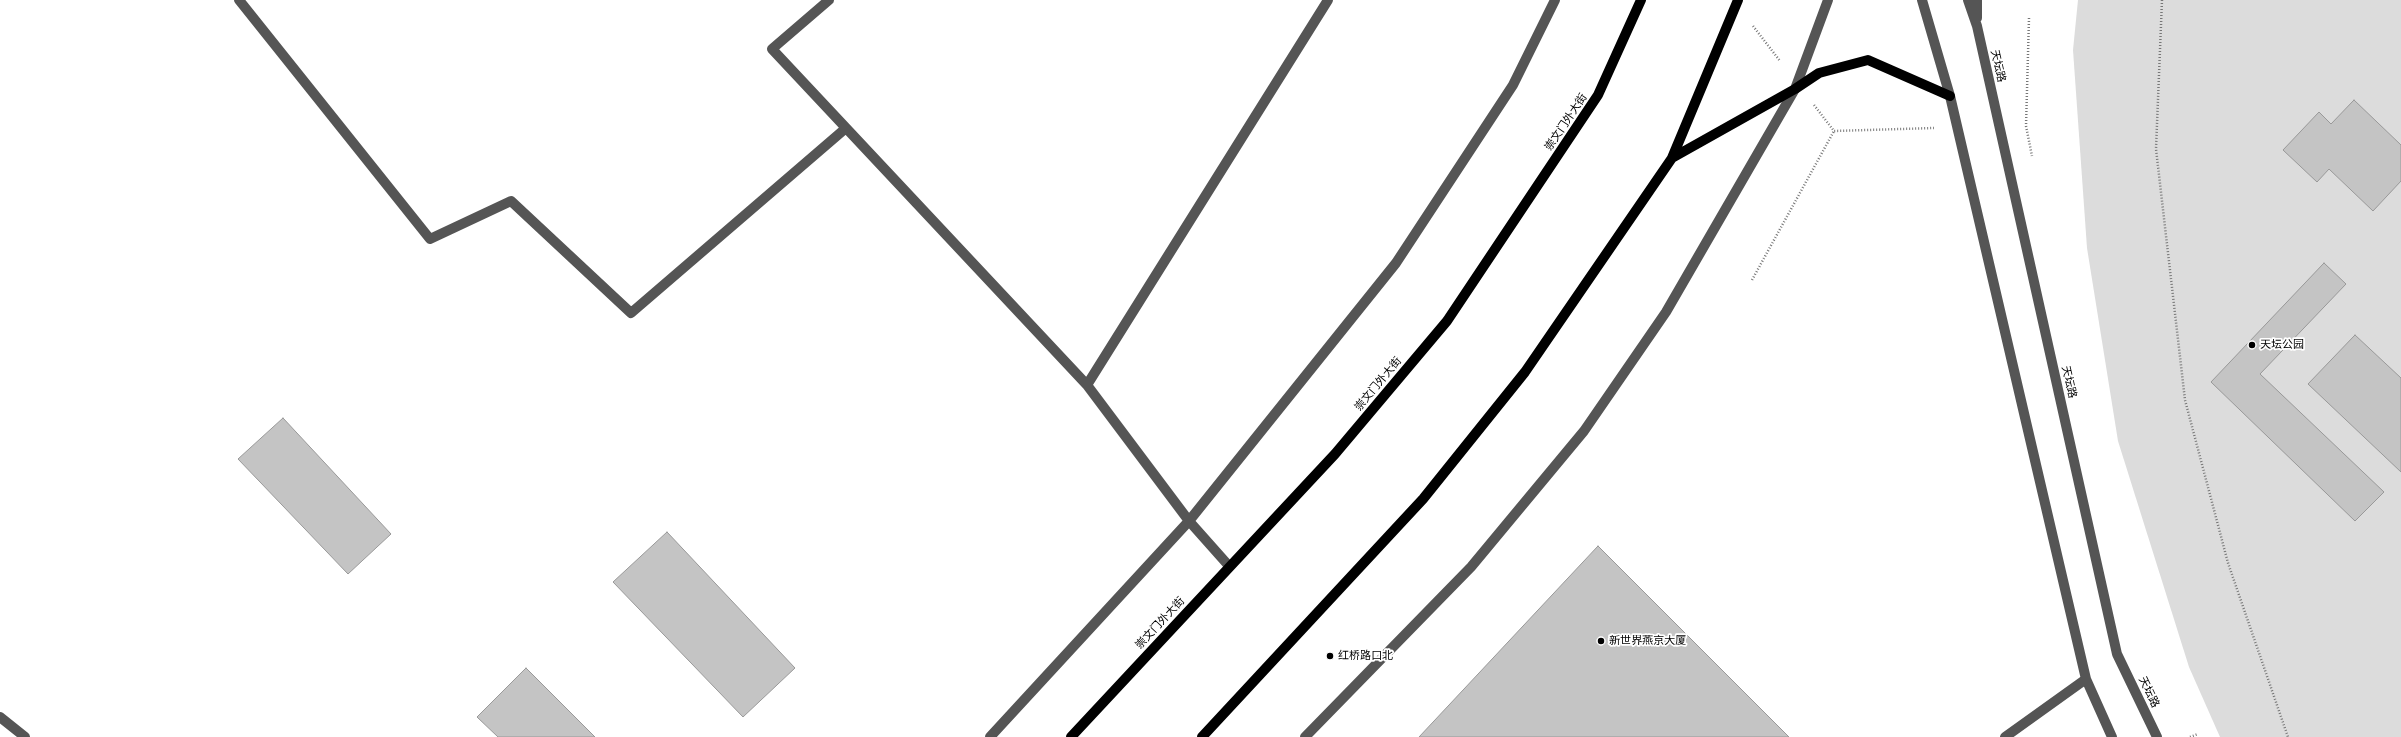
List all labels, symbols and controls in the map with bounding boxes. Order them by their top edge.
street label: 天坛路 [1988,48,2008,84]
street label: 崇文门外大街 [1542,91,1590,153]
place label: 天坛公园 [2260,338,2304,352]
marker: 天坛公园 [2247,340,2257,350]
street label: 崇文门外大街 [1352,354,1404,414]
street label: 天坛路 [2059,364,2079,400]
street label: 崇文门外大街 [1133,594,1187,652]
place label: 新世界燕京大厦 [1609,634,1686,648]
marker: 新世界燕京大厦 [1596,636,1606,646]
place label: 红桥路口北 [1338,649,1393,663]
marker: 红桥路口北 [1325,651,1335,661]
street label: 天坛路 [2136,674,2162,710]

